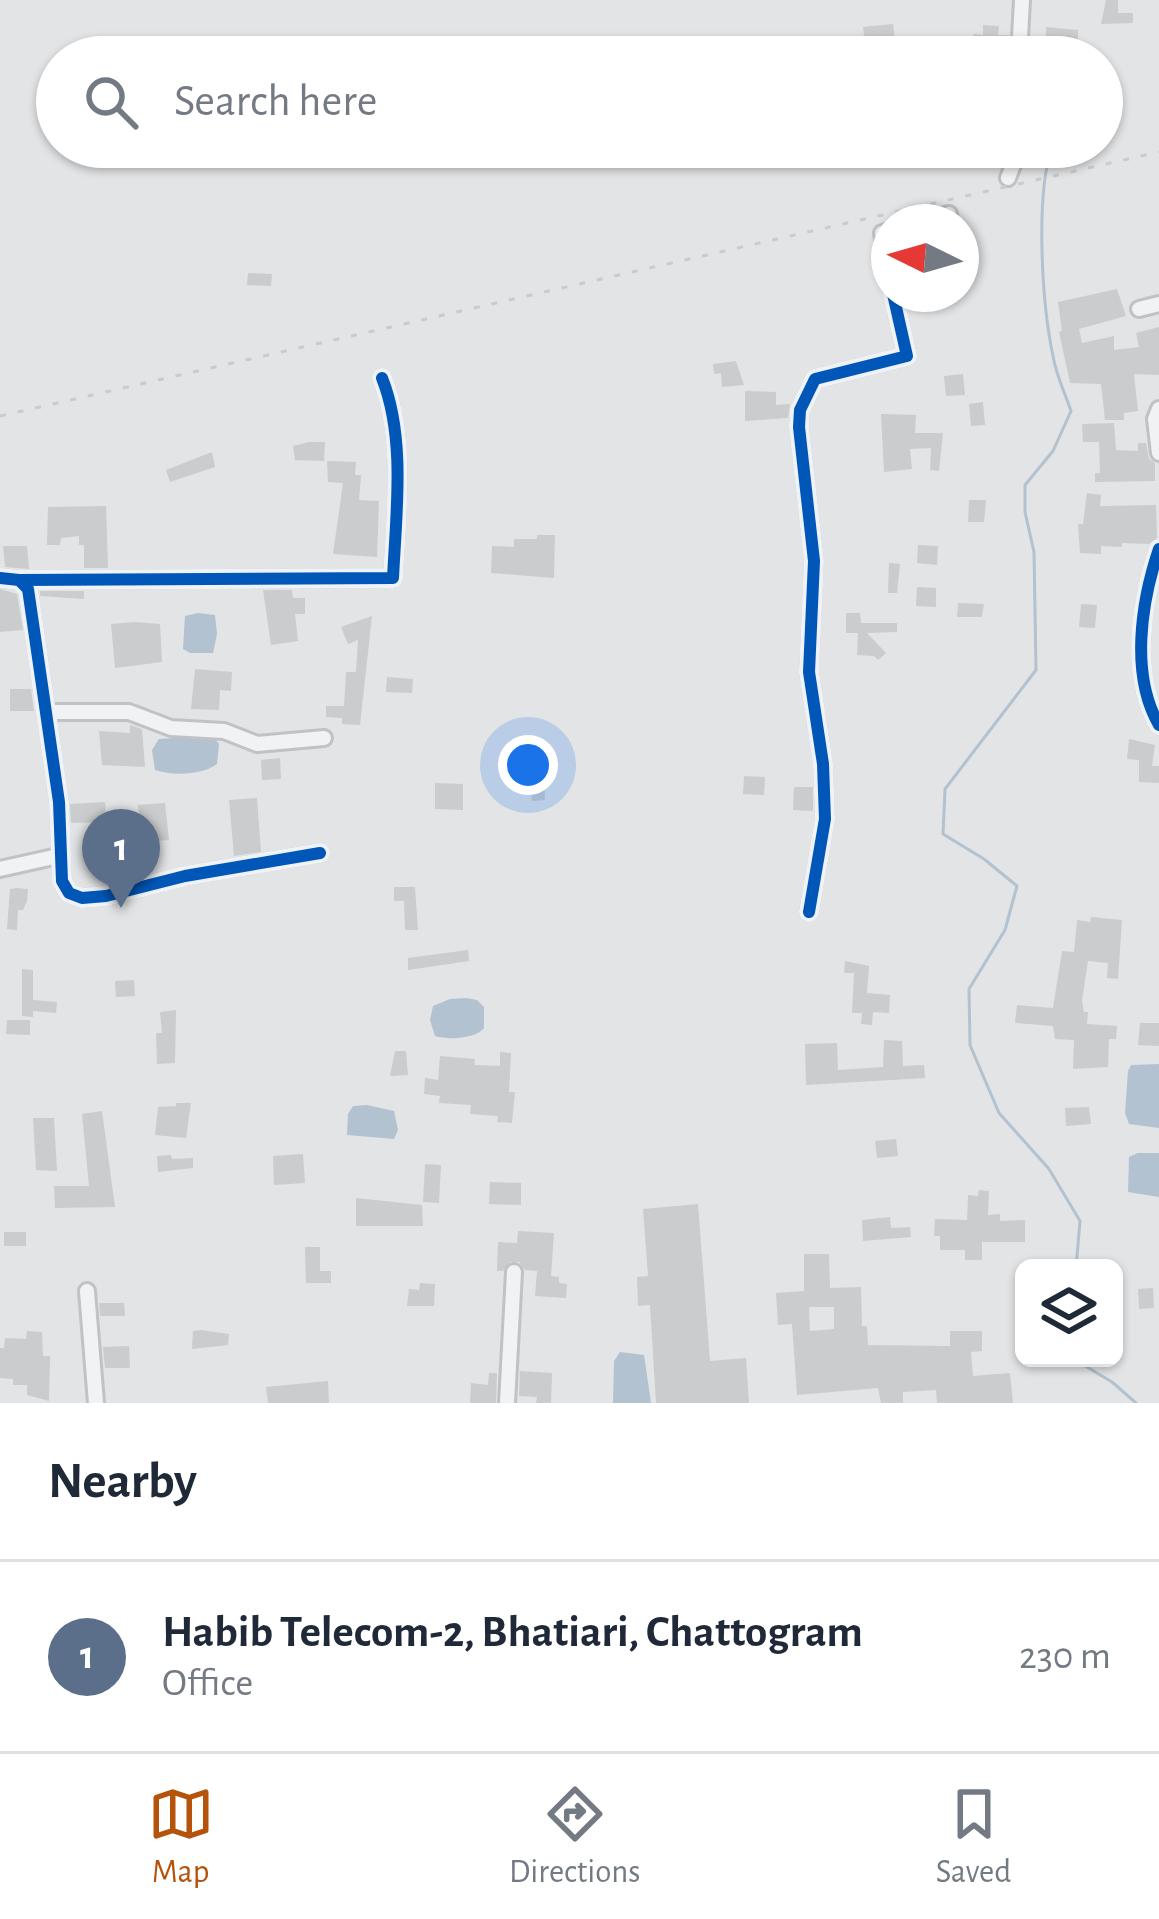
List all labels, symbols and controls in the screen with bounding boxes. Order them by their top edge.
search box [36,36,1123,168]
icon: search [78,69,144,135]
text: Search here [174,79,377,124]
north arrow [871,204,979,312]
your location [498,735,558,795]
pin: 1 [82,809,160,908]
map controls [1015,1259,1123,1367]
button: layers [1015,1259,1123,1367]
text: Nearby [48,1456,197,1507]
text: Habib Telecom-2, Bhatiari, Chattogram [162,1610,863,1655]
text: 1 [80,1637,94,1676]
text: 230 m [1019,1637,1111,1676]
text: Office [162,1664,253,1703]
tab: Map [148,1781,214,1893]
tab: Directions [509,1781,640,1893]
tab: Saved [936,1781,1011,1893]

